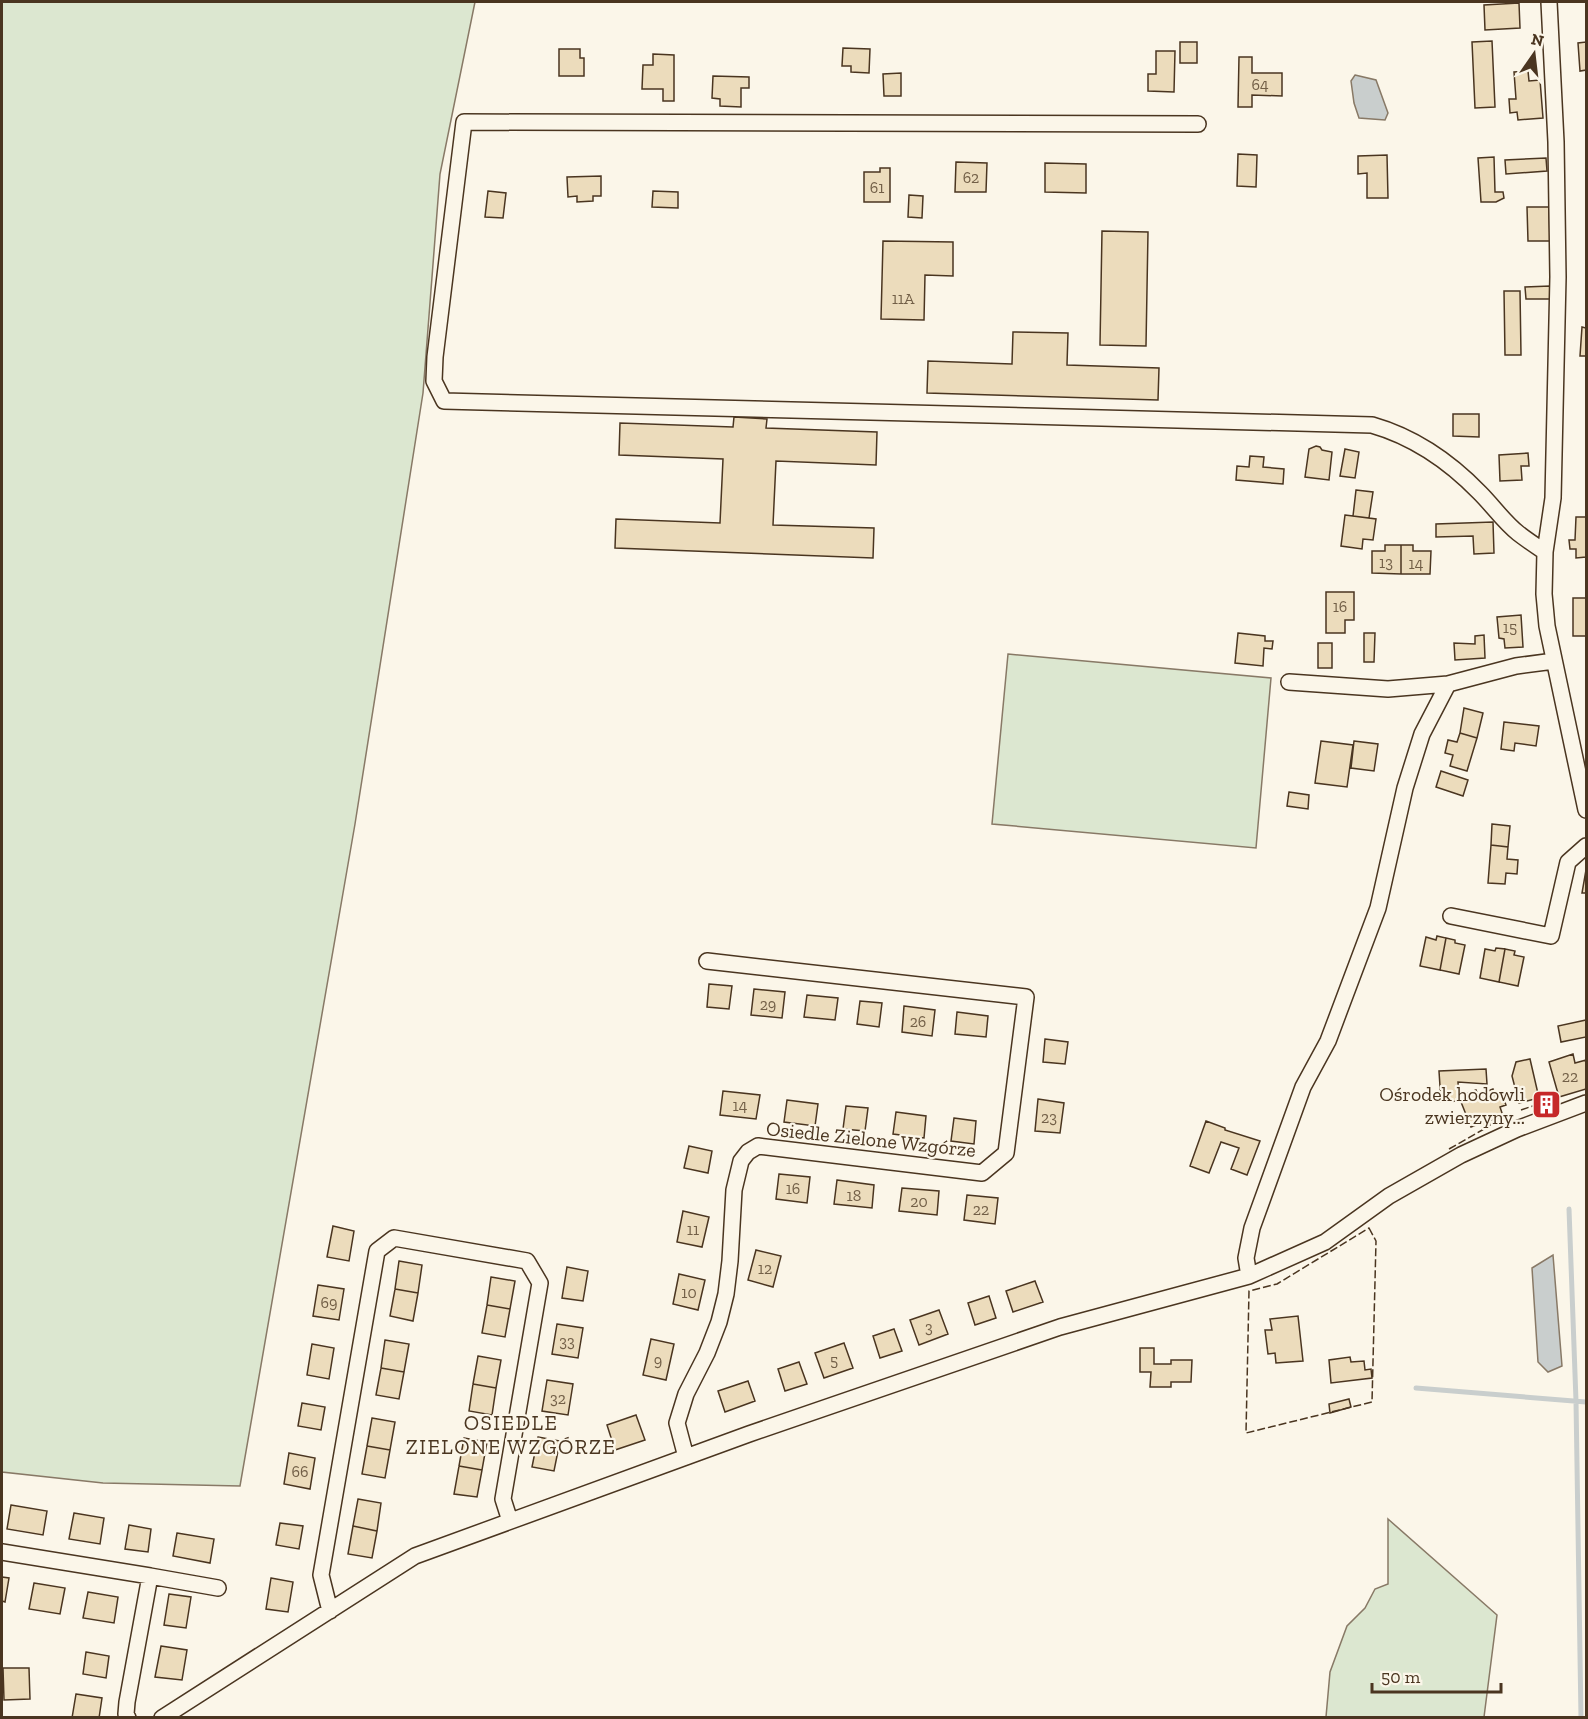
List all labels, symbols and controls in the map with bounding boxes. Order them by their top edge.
north arrow [1504,24,1564,84]
text: N [1529,29,1546,51]
house number: 64 [1251,75,1269,94]
house number: 62 [963,168,979,187]
house number: 61 [870,178,884,197]
house number: 11A [892,289,915,308]
house number: 13 [1379,553,1393,572]
house number: 14 [1409,554,1424,573]
house number: 16 [1333,597,1347,616]
house number: 15 [1503,618,1517,637]
house number: 29 [760,995,776,1014]
house number: 26 [910,1012,926,1031]
house number: 22 [1562,1067,1578,1086]
place label: Ośrodek hodowli zwierzyny... [1379,1082,1525,1129]
building icon: Ośrodek hodowli zwierzyny... [1530,1089,1562,1121]
house number: 14 [733,1096,748,1115]
house number: 23 [1041,1108,1057,1127]
street label: Osiedle Zielone Wzgórze [765,1116,977,1162]
house number: 16 [786,1179,800,1198]
house number: 18 [847,1186,861,1205]
house number: 20 [910,1192,928,1211]
house number: 22 [973,1200,989,1219]
house number: 11 [687,1220,699,1239]
house number: 12 [758,1259,772,1278]
house number: 10 [681,1283,697,1302]
house number: 69 [321,1293,338,1312]
house number: 3 [925,1318,933,1337]
house number: 33 [559,1332,575,1351]
house number: 9 [654,1351,662,1370]
house number: 5 [830,1351,838,1370]
house number: 32 [550,1389,566,1408]
district label: OSIEDLE ZIELONE WZGÓRZE [406,1410,616,1459]
house number: 66 [292,1462,309,1481]
scale bar [1372,1656,1501,1694]
text: 50 m [1381,1666,1421,1688]

